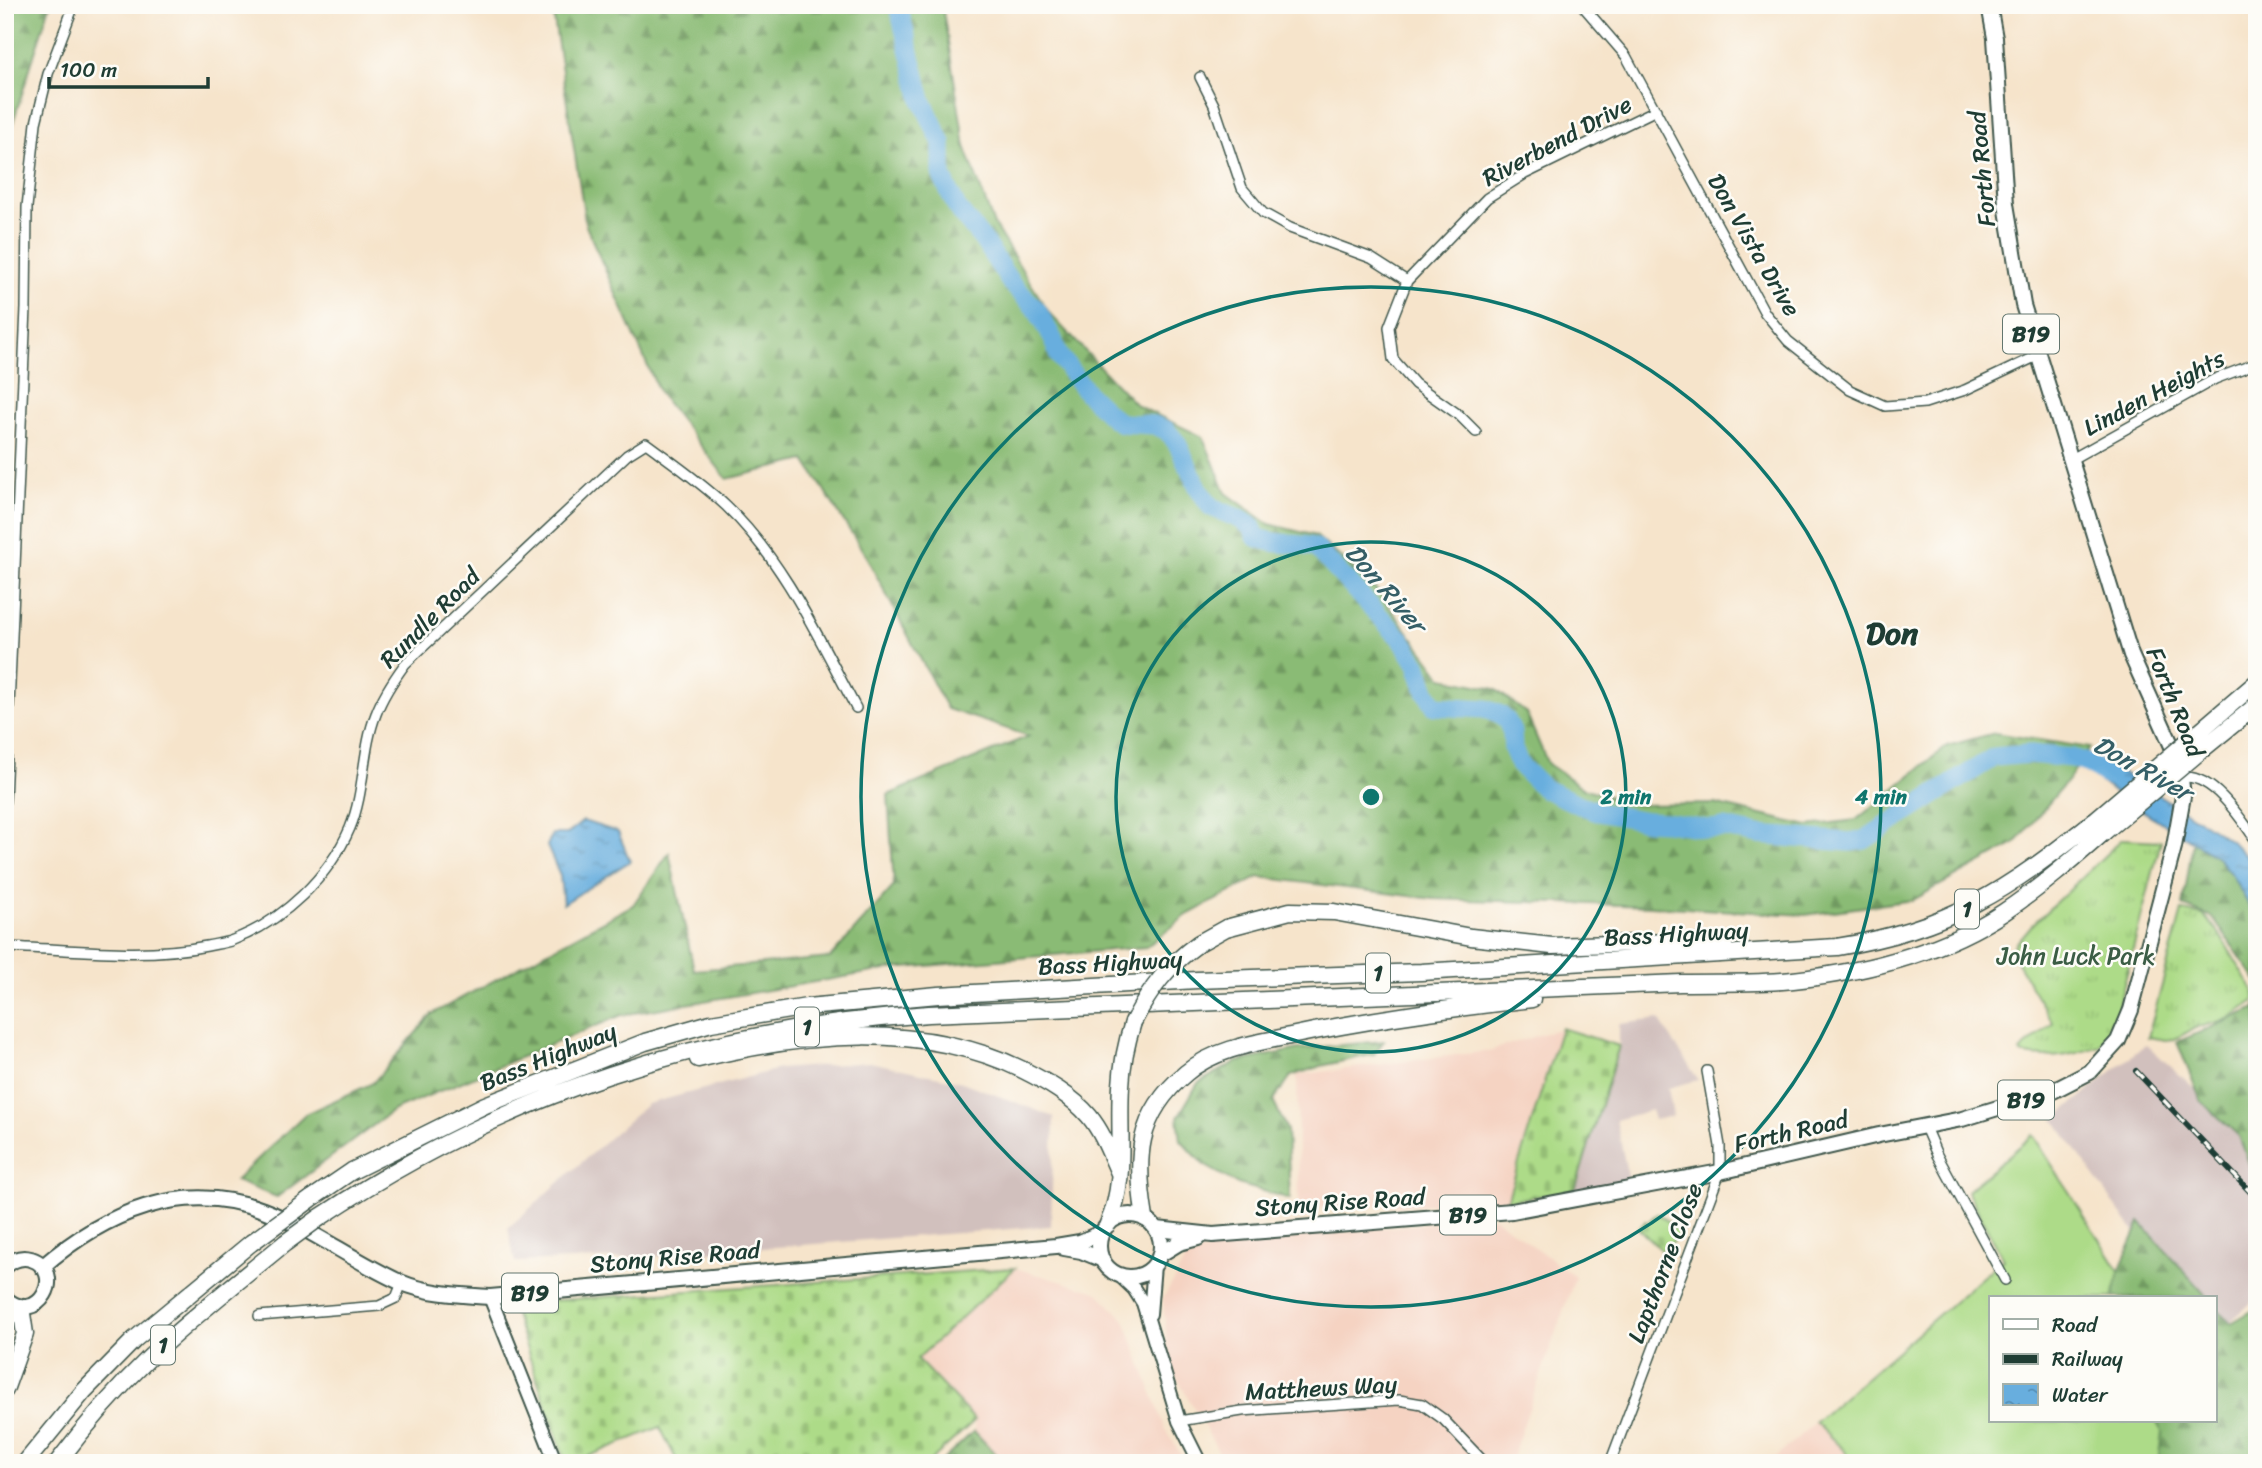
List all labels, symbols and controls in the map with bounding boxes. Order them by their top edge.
scale bar [49,46,208,90]
text: 100 m [60,51,117,89]
street label: Riverbend Drive [1474,84,1640,198]
street label: Forth Road [1956,107,2008,229]
street label: Don Vista Drive [1696,165,1812,325]
road number: B19 [2003,314,2059,354]
street label: Linden Heights [2075,338,2233,448]
water label: Don River [1333,532,1442,647]
street label: Rundle Road [369,556,492,679]
district label: Don [1866,605,1919,662]
street label: Forth Road [2134,640,2217,766]
water label: Don River [2085,722,2205,816]
text: 2 min [1600,778,1652,816]
text: 4 min [1854,778,1908,816]
centre of rings [1359,785,1383,809]
road number: 1 [1955,890,1979,928]
street label: Bass Highway [1603,909,1750,959]
park label: John Luck Park [1996,935,2155,977]
street label: Bass Highway [1037,938,1184,988]
road number: 1 [1366,954,1390,992]
road number: 1 [795,1008,819,1046]
street label: Bass Highway [473,1010,624,1104]
road number: B19 [1998,1080,2054,1120]
street label: Forth Road [1730,1098,1854,1165]
street label: Stony Rise Road [1254,1175,1428,1229]
street label: Lapthorne Close [1615,1177,1715,1349]
road number: B19 [1440,1196,1496,1234]
street label: Stony Rise Road [588,1229,763,1285]
road number: B19 [502,1274,558,1312]
legend [1989,1296,2216,1422]
text: Road [2052,1306,2099,1344]
road number: 1 [151,1326,175,1364]
text: Railway [2052,1340,2123,1378]
street label: Matthews Way [1244,1363,1399,1413]
text: Water [2052,1376,2109,1414]

